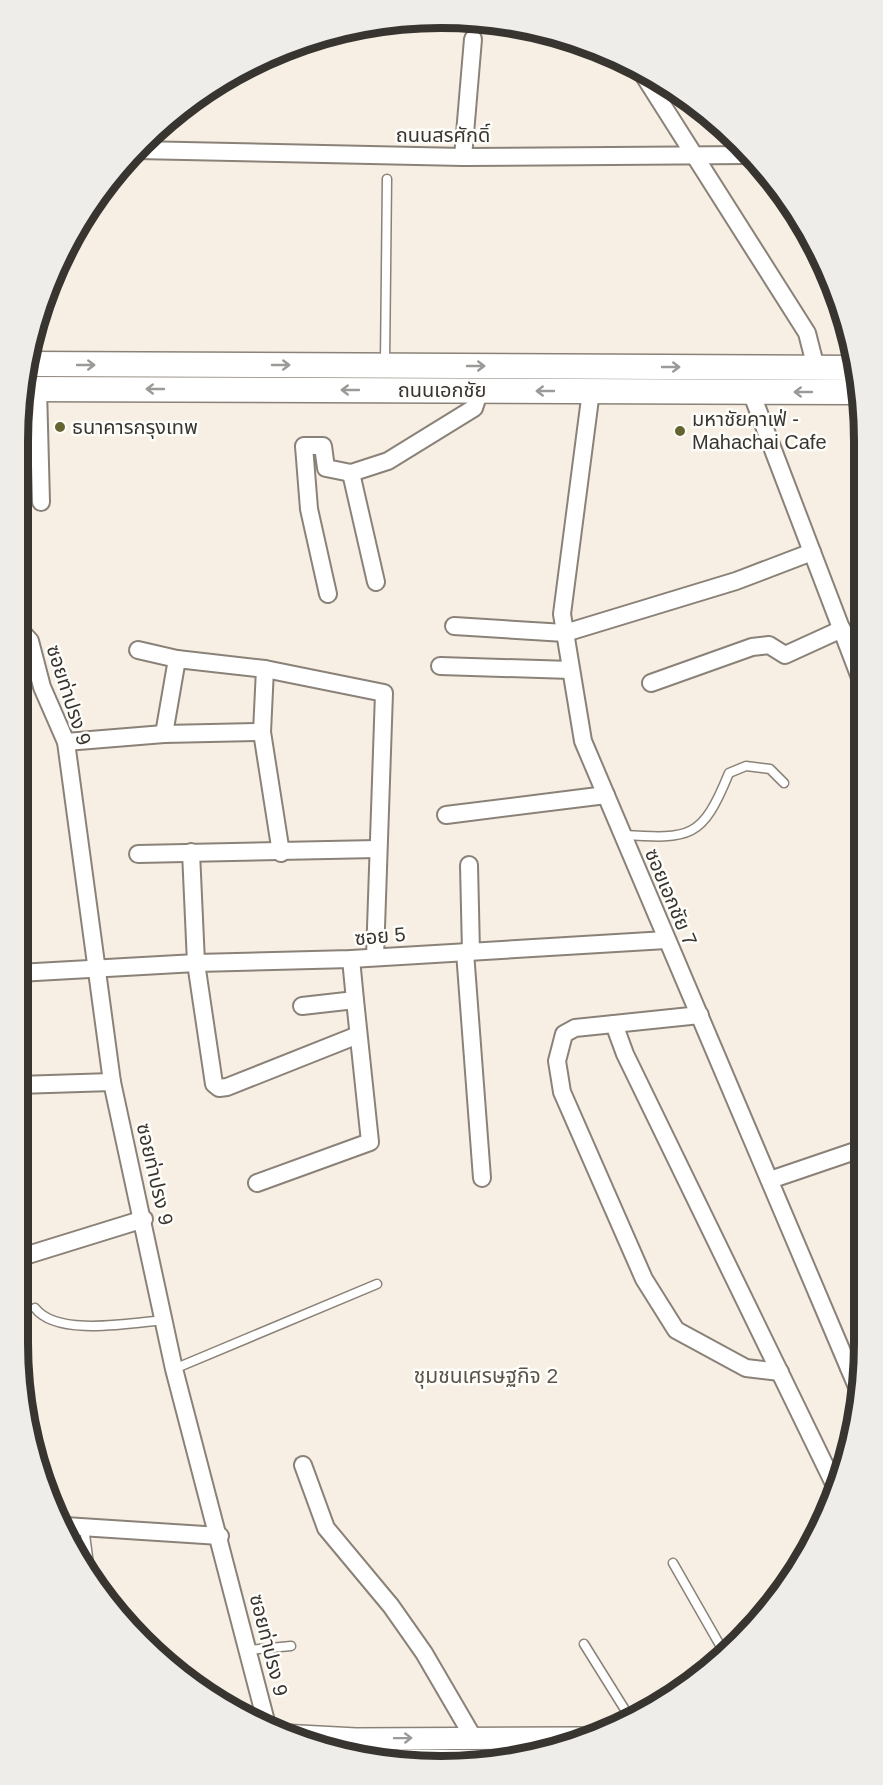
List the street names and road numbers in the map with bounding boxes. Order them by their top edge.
street label: ถนนสรศักดิ์ [396,123,490,146]
street label: ถนนเอกชัย [398,379,486,401]
street label: ซอยท่าปรง 9 [42,642,96,748]
street label: ซอยเอกชัย 7 [641,845,701,949]
street label: ซอย 5 [354,923,406,949]
street label: ซอยท่าปรง 9 [133,1121,177,1227]
street label: ซอยท่าปรง 9 [246,1592,292,1698]

